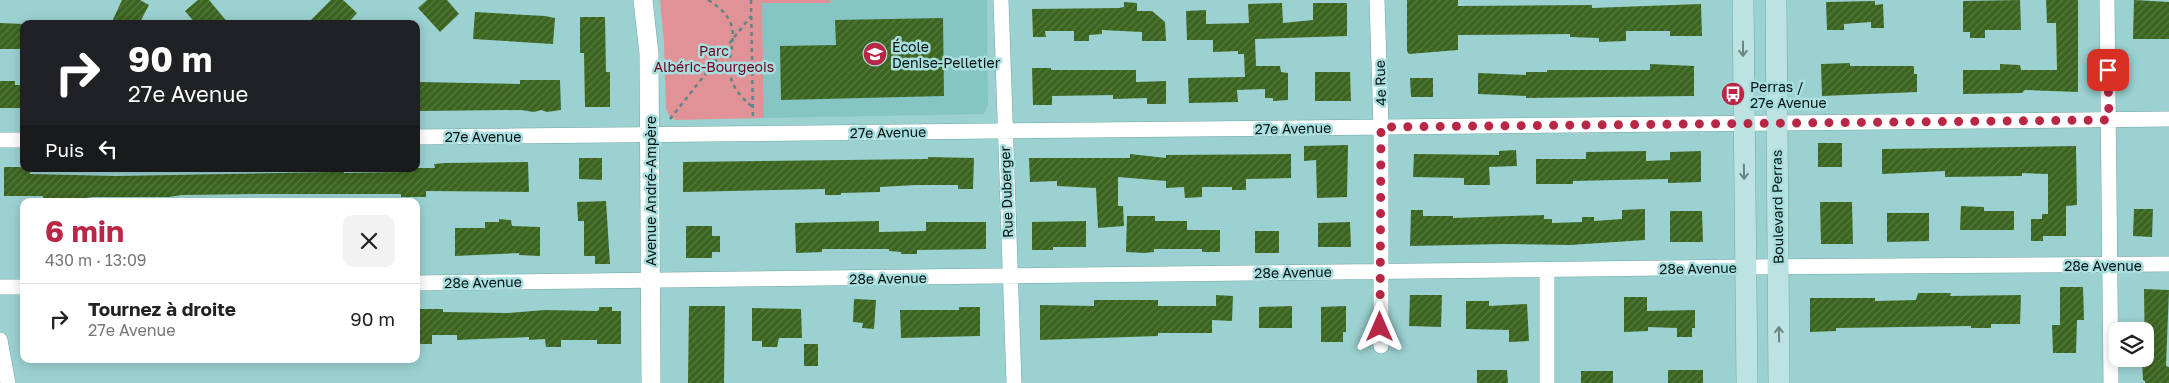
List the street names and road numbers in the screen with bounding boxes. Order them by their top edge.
street label: 4e Rue [1371,60,1389,106]
street label: Avenue André-Ampère [642,116,659,266]
street label: 27e Avenue [1255,119,1331,137]
street label: 27e Avenue [850,123,926,141]
street label: 27e Avenue [445,128,521,145]
street label: Rue Duberger [996,145,1016,238]
street label: Boulevard Perras [1768,150,1786,264]
street label: 28e Avenue [2064,257,2142,274]
street label: 28e Avenue [1659,259,1737,277]
street label: 28e Avenue [1254,263,1332,281]
street label: 28e Avenue [849,269,927,287]
street label: 28e Avenue [444,273,522,291]

